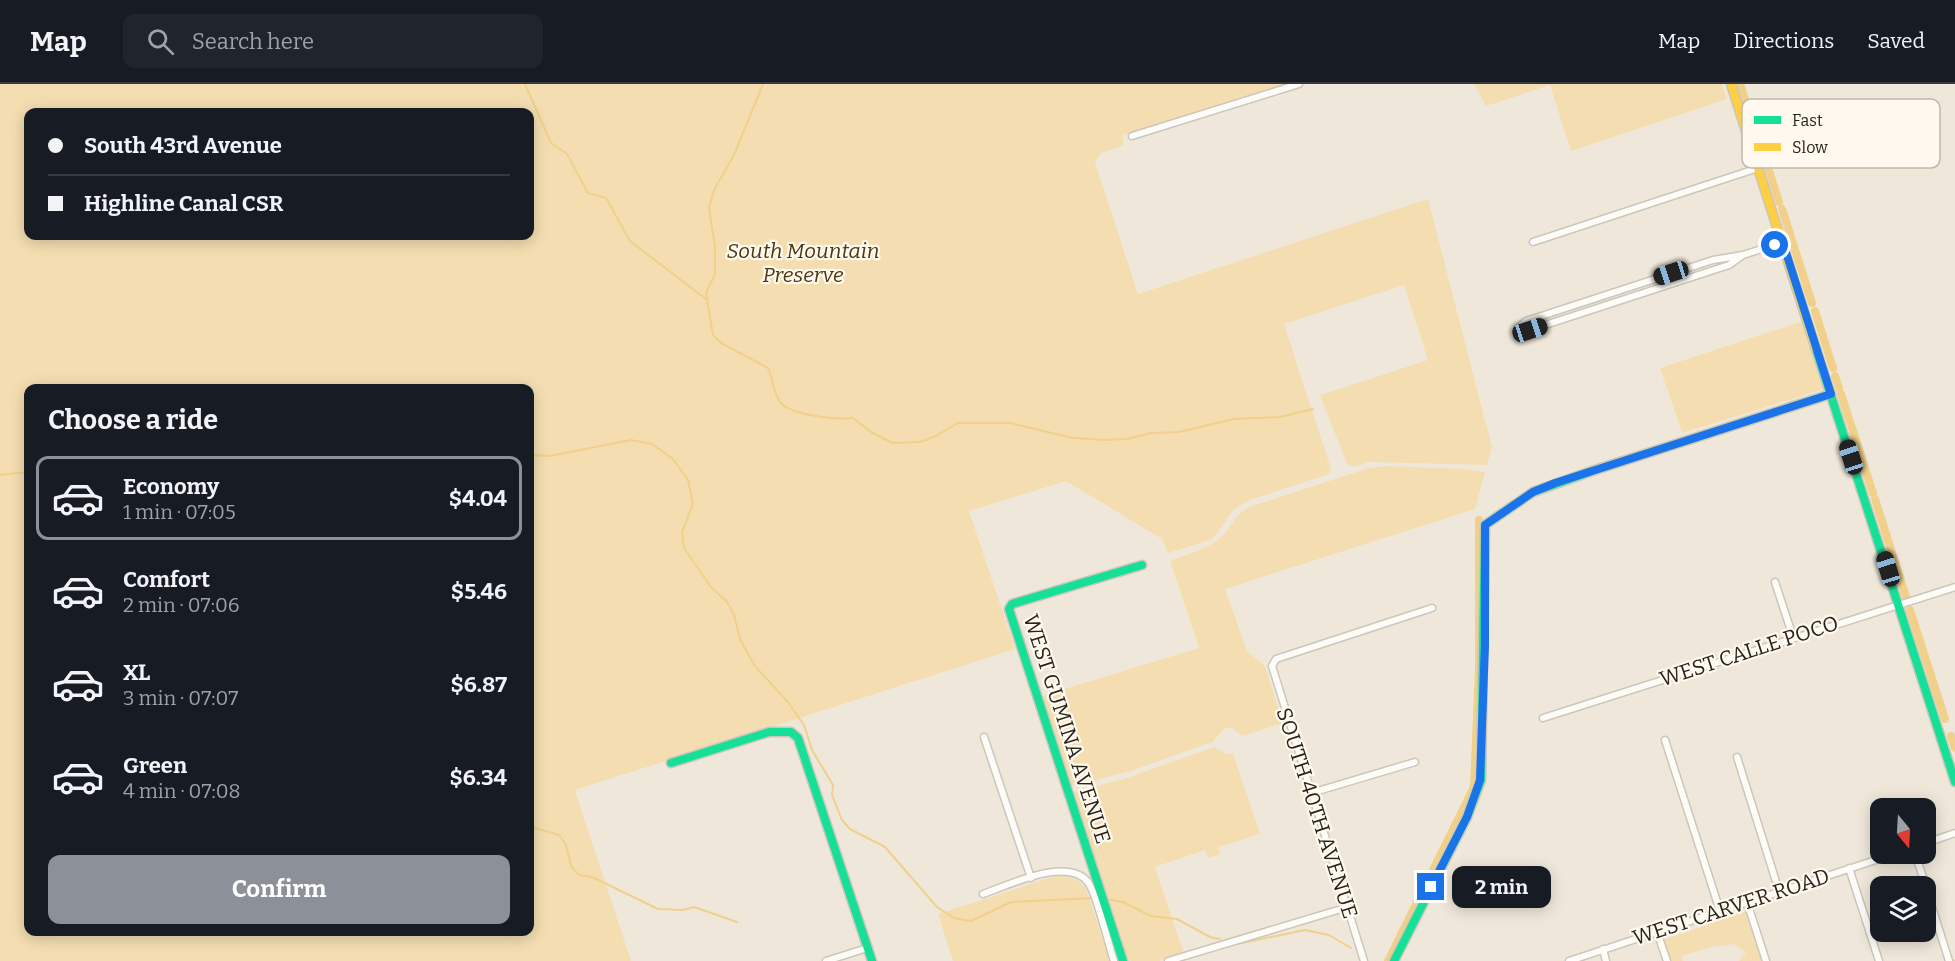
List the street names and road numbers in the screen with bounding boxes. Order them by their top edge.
street label: WEST CALLE POCO [1656,610,1842,692]
street label: WEST GUMINA AVENUE [1018,611,1116,847]
street label: SOUTH 40TH AVENUE [1271,704,1363,922]
street label: WEST CARVER ROAD [1629,863,1833,951]

